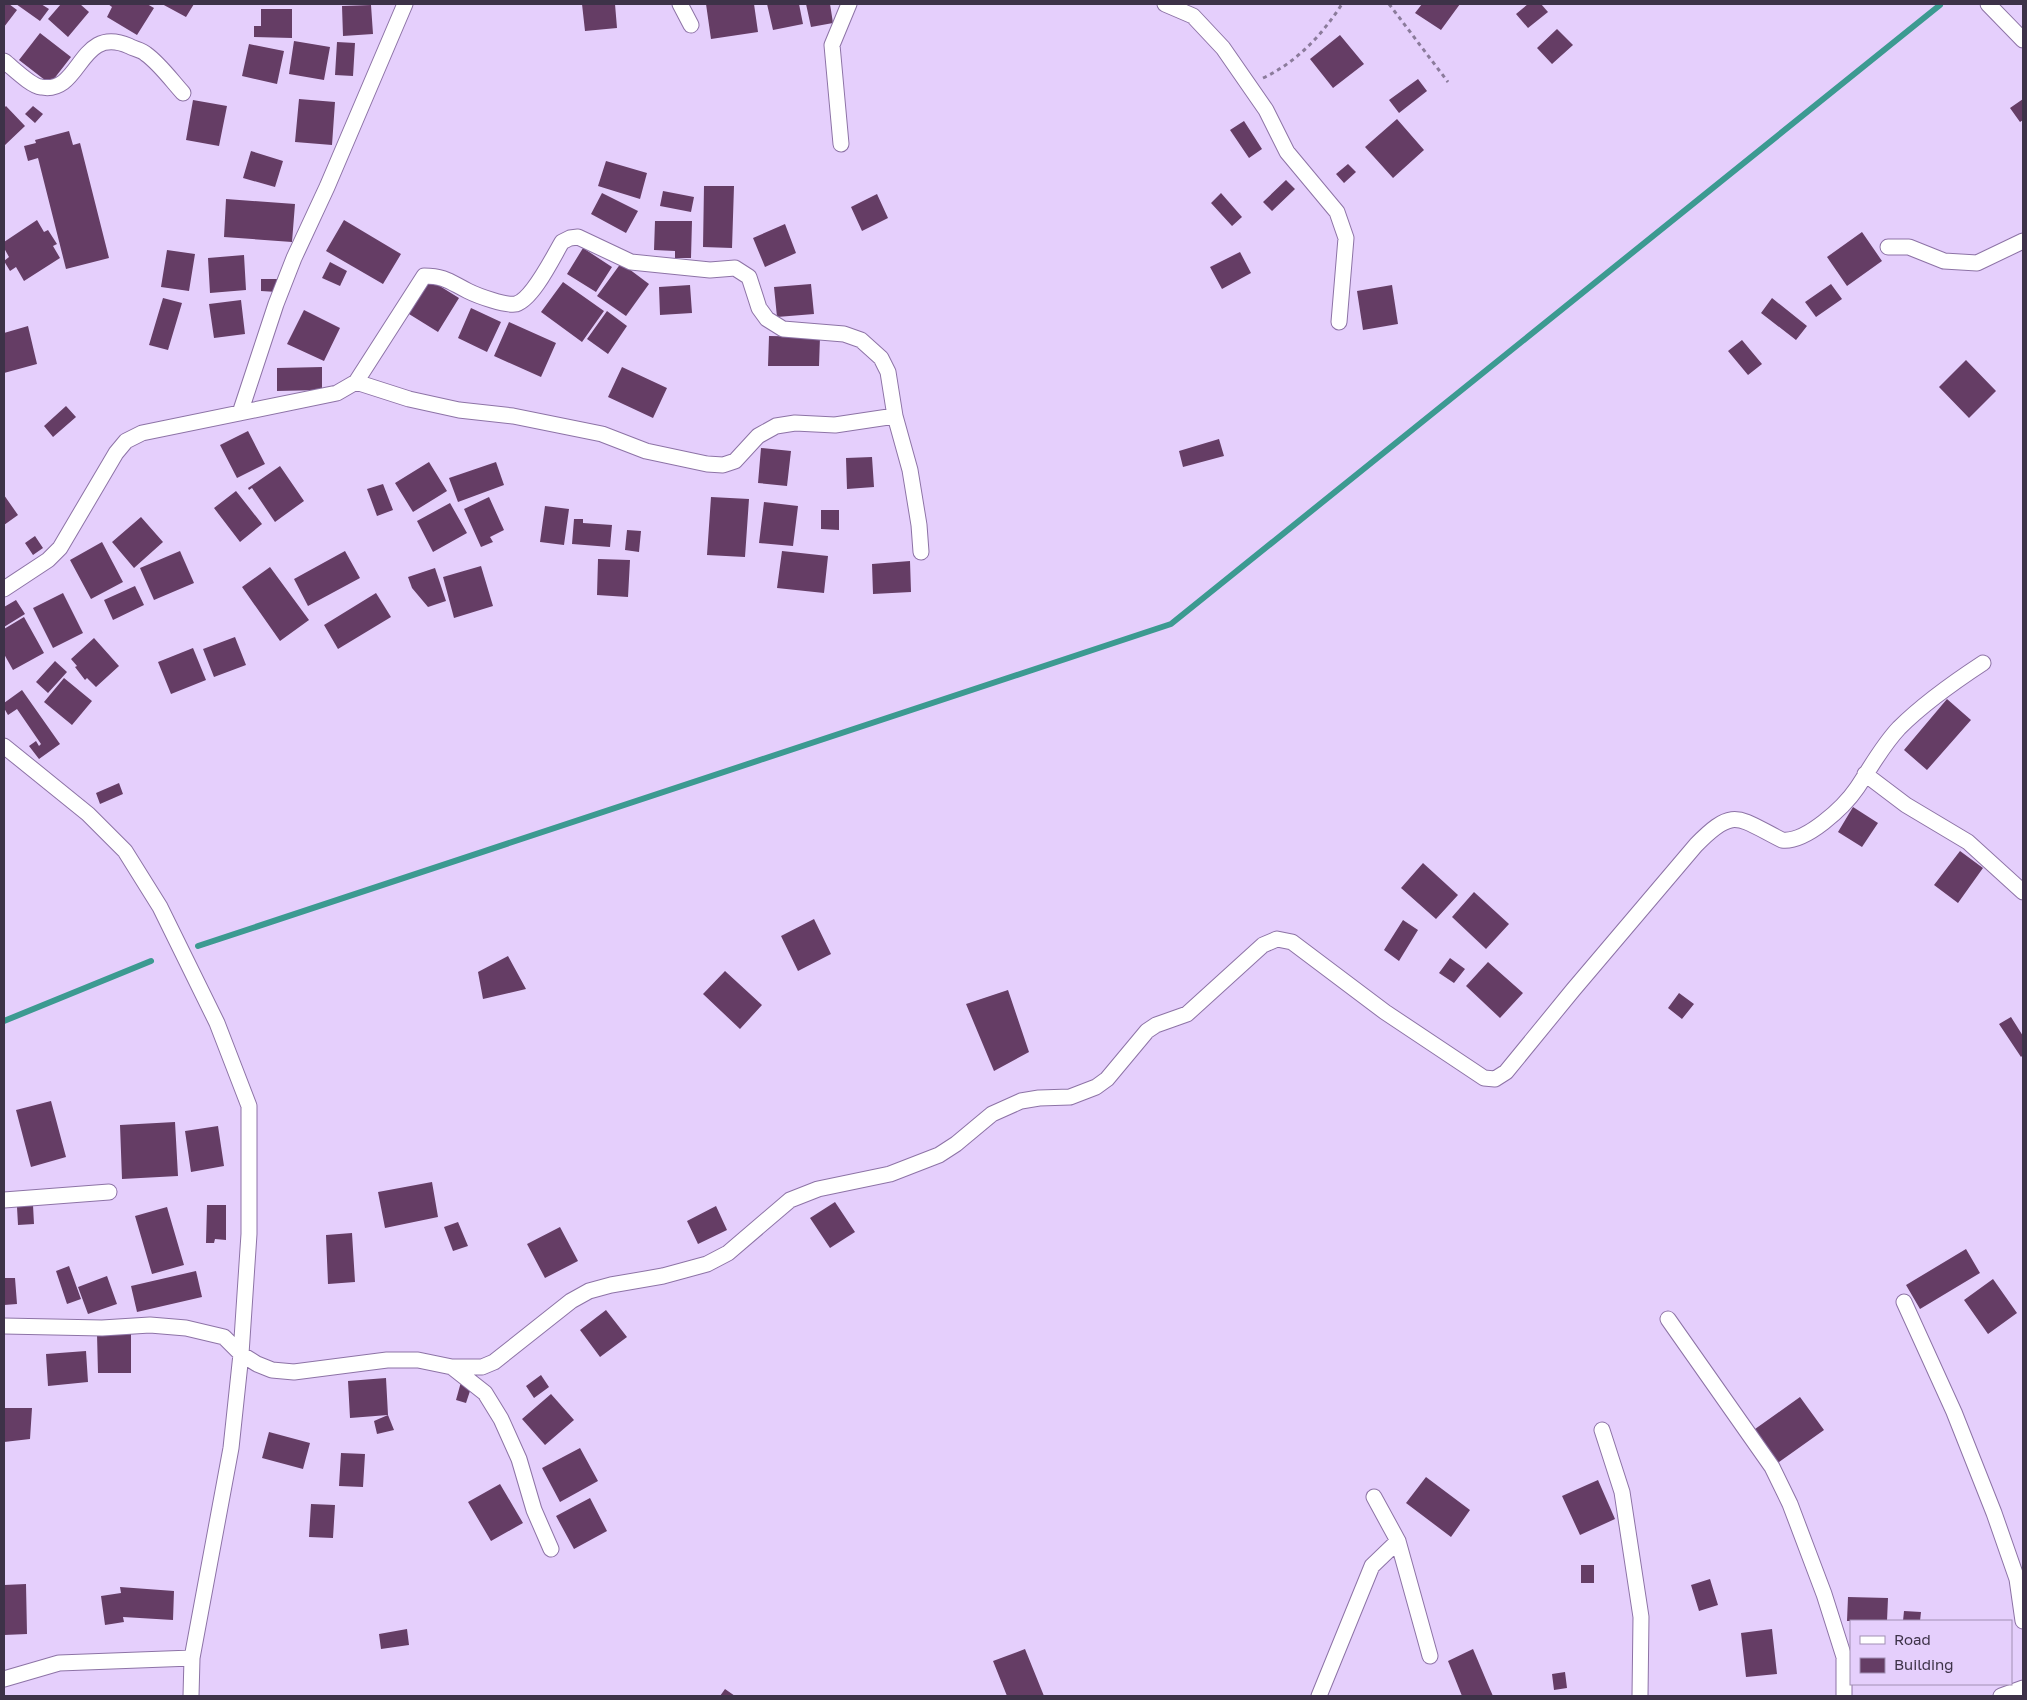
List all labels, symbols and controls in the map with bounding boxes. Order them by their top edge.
legend [1850,1620,2012,1685]
text: Road [1894,1630,1931,1648]
text: Building [1894,1655,1954,1673]

